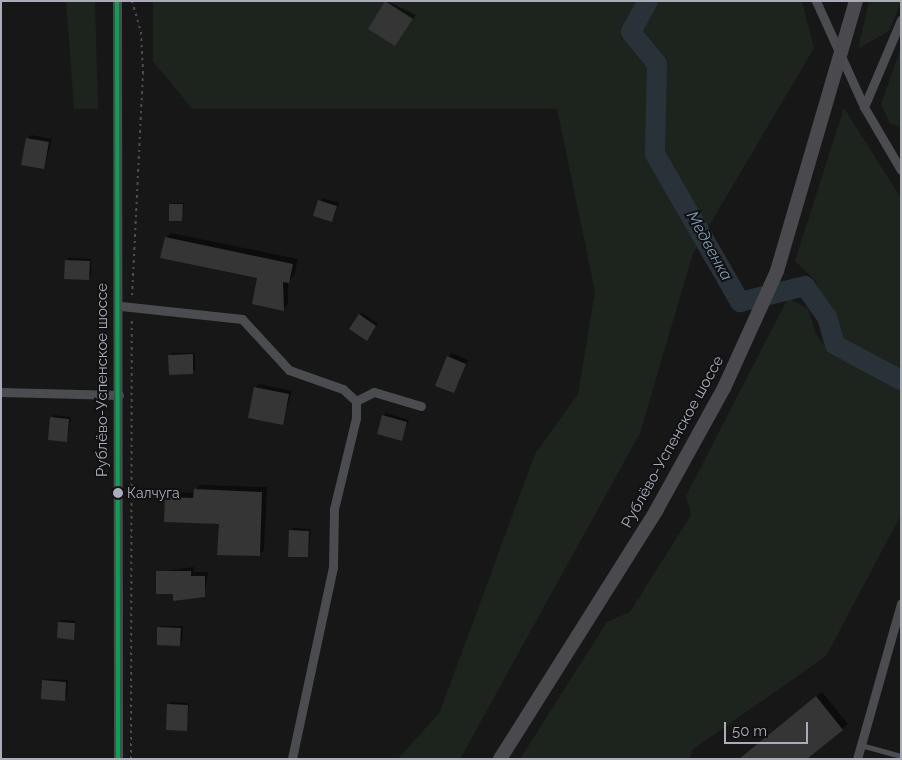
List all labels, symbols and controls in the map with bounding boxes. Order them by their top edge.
water label: Медвенка [682,208,736,284]
street label: Рублёво-Успенское шоссе [94,283,112,477]
street label: Рублёво-Успенское шоссе [618,353,728,531]
place label: Калчуга [127,485,180,501]
marker: Калчуга [113,488,123,498]
scale bar [727,712,811,744]
text: 50 m [732,722,767,740]

